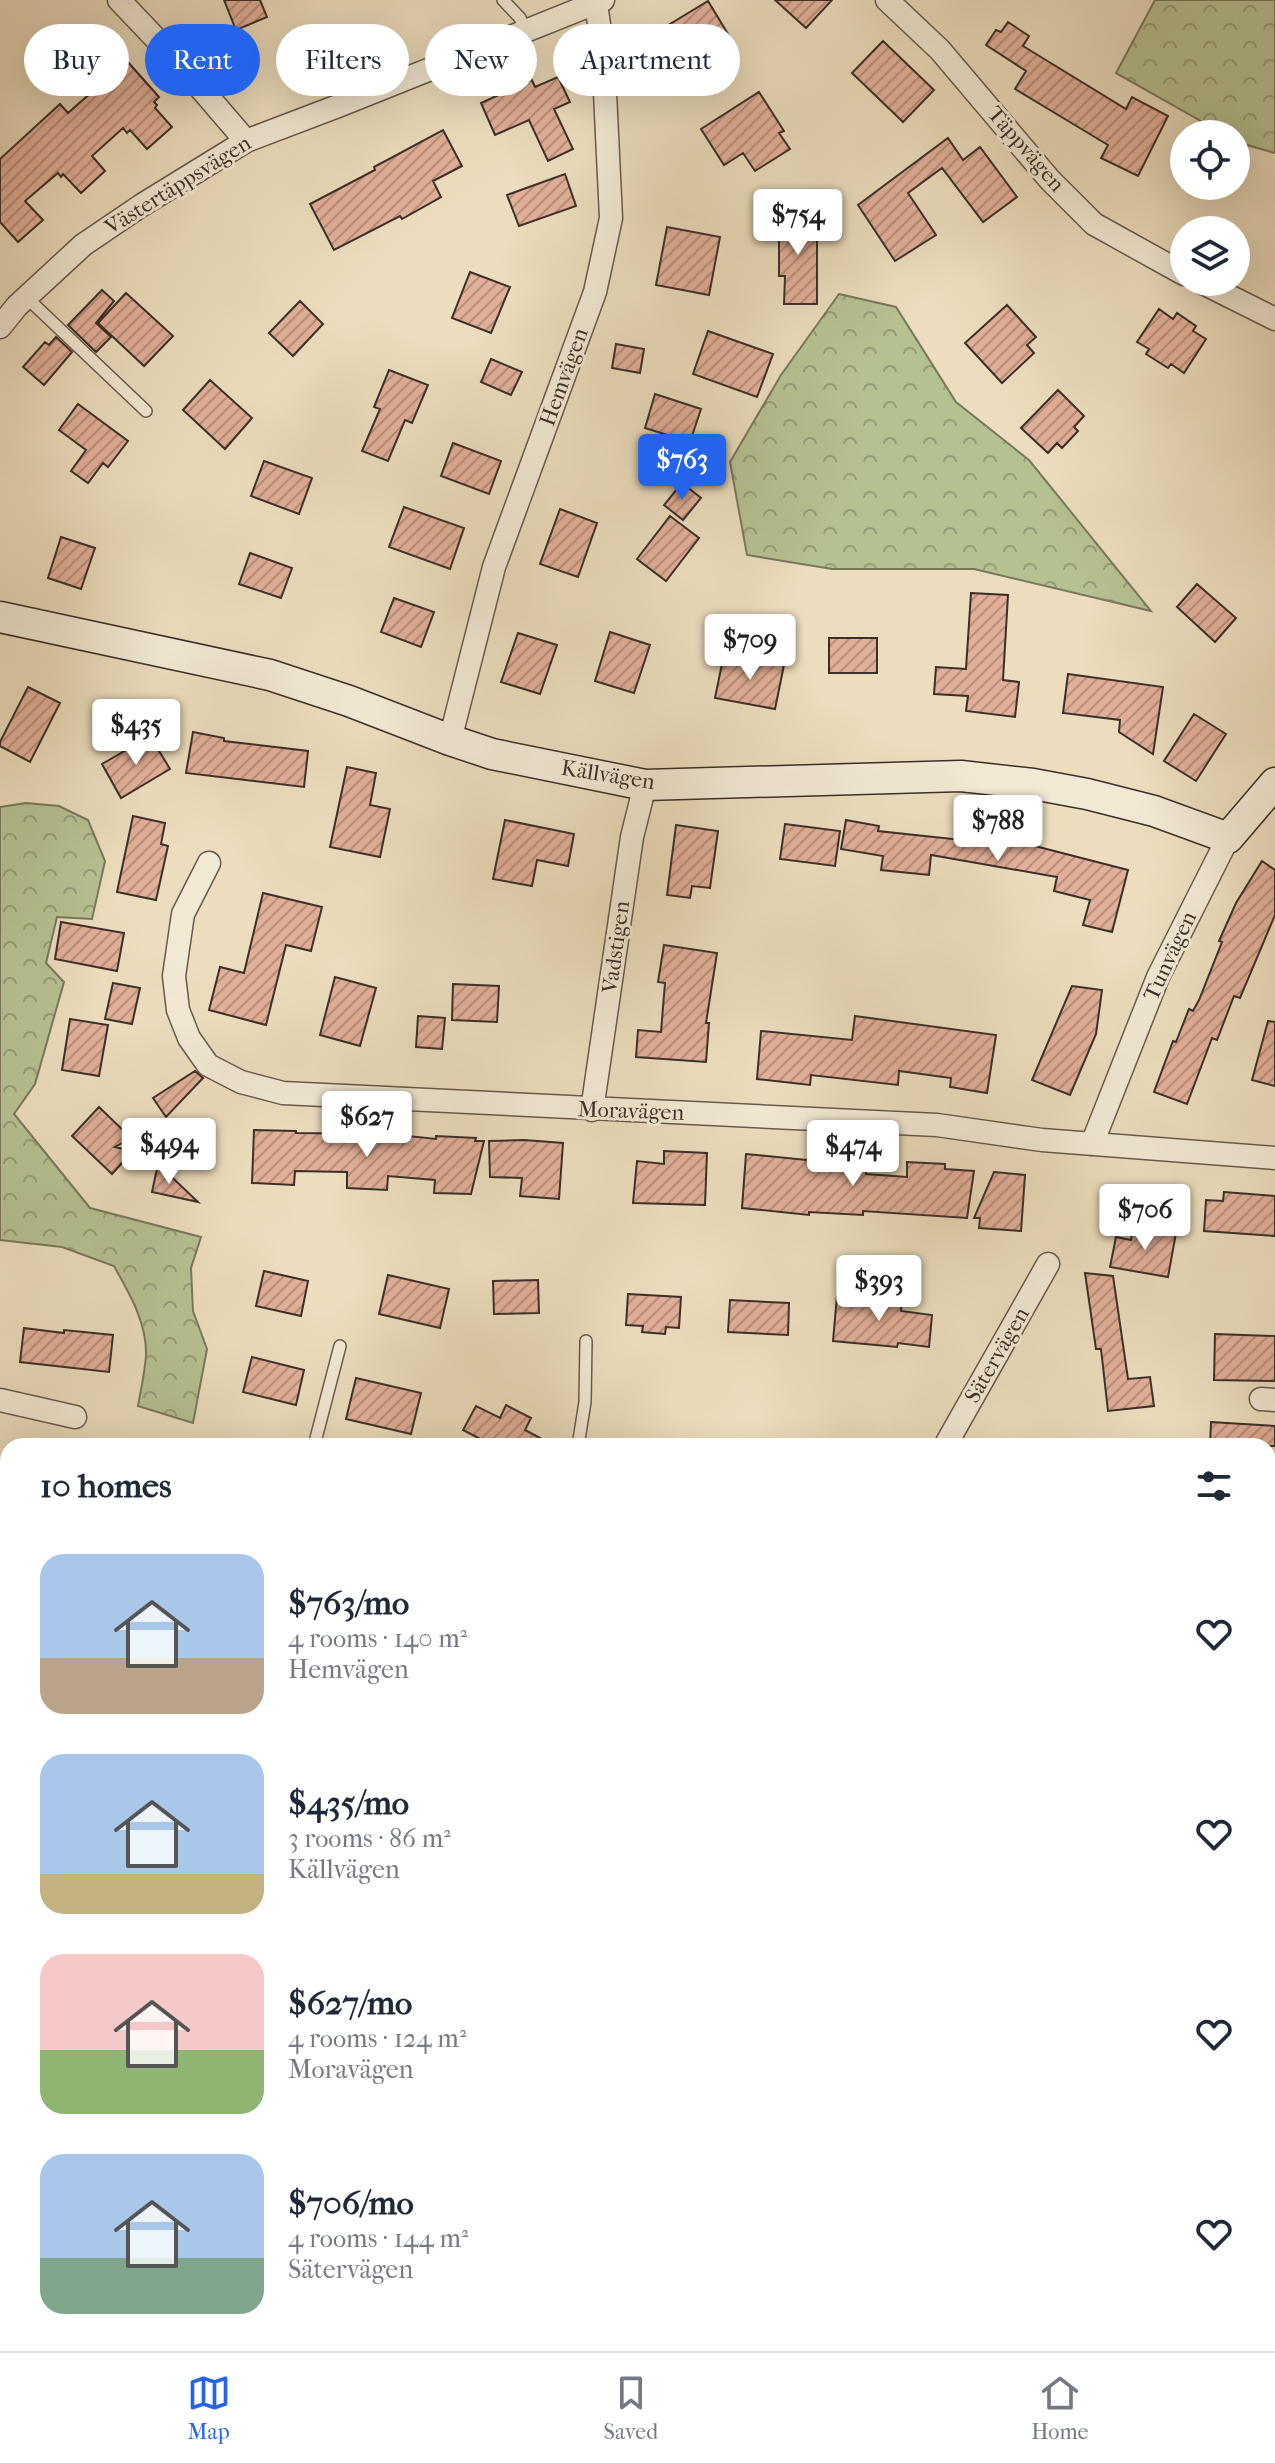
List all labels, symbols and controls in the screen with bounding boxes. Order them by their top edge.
chip: Buy [24,24,129,96]
chip: Rent [145,24,260,96]
chip: Filters [276,24,409,96]
chip: New [425,24,537,96]
chip: Apartment [553,24,740,96]
street label: Täppvägen [982,101,1070,197]
map controls [1170,120,1250,296]
button: locate [1170,120,1250,200]
street label: Västertäppsvägen [99,130,256,241]
pin: $754 [751,189,845,257]
text: $754 [771,199,825,230]
button: layers [1170,216,1250,296]
street label: Hemvägen [534,324,594,430]
pin: $763 [635,434,729,502]
text: $763 [656,444,708,475]
pin: $709 [703,614,797,682]
text: $709 [723,624,777,655]
pin: $435 [89,699,183,767]
text: $435 [110,709,162,740]
street label: Källvägen [559,755,657,795]
pin: $788 [951,795,1045,863]
text: $788 [972,805,1024,836]
street label: Vadstigen [597,899,635,996]
street label: Tunvägen [1138,907,1202,1005]
pin: $627 [320,1091,414,1159]
street label: Moravägen [577,1096,685,1126]
text: $627 [340,1101,394,1132]
pin: $494 [122,1118,216,1186]
pin: $474 [806,1120,900,1188]
text: $494 [140,1128,198,1159]
text: $474 [825,1130,881,1161]
pin: $706 [1098,1184,1192,1252]
text: $706 [1117,1194,1173,1225]
pin: $393 [832,1255,926,1323]
text: $393 [854,1265,904,1296]
street label: Sätervägen [959,1302,1035,1407]
icon: filters [1192,1464,1236,1508]
text: 10 homes [40,1466,171,1506]
text: $763/mo [288,1583,409,1623]
icon: home [104,1586,200,1682]
icon: heart [1192,1612,1236,1656]
text: 4 rooms · 140 m² [288,1623,467,1654]
text: Hemvägen [288,1654,409,1685]
text: $435/mo [288,1783,409,1823]
icon: home [104,1786,200,1882]
icon: heart [1192,1812,1236,1856]
text: 3 rooms · 86 m² [288,1823,451,1854]
text: Källvägen [288,1854,400,1885]
text: $627/mo [288,1983,412,2023]
icon: home [104,1986,200,2082]
icon: heart [1192,2012,1236,2056]
text: 4 rooms · 124 m² [288,2023,466,2054]
text: Moravägen [288,2054,414,2085]
text: $706/mo [288,2183,414,2223]
icon: home [104,2186,200,2282]
icon: heart [1192,2212,1236,2256]
text: 4 rooms · 144 m² [288,2223,468,2254]
text: Sätervägen [288,2254,413,2285]
tab: Map [187,2371,231,2445]
tab: Saved [604,2371,658,2445]
tab: Home [1031,2371,1088,2445]

